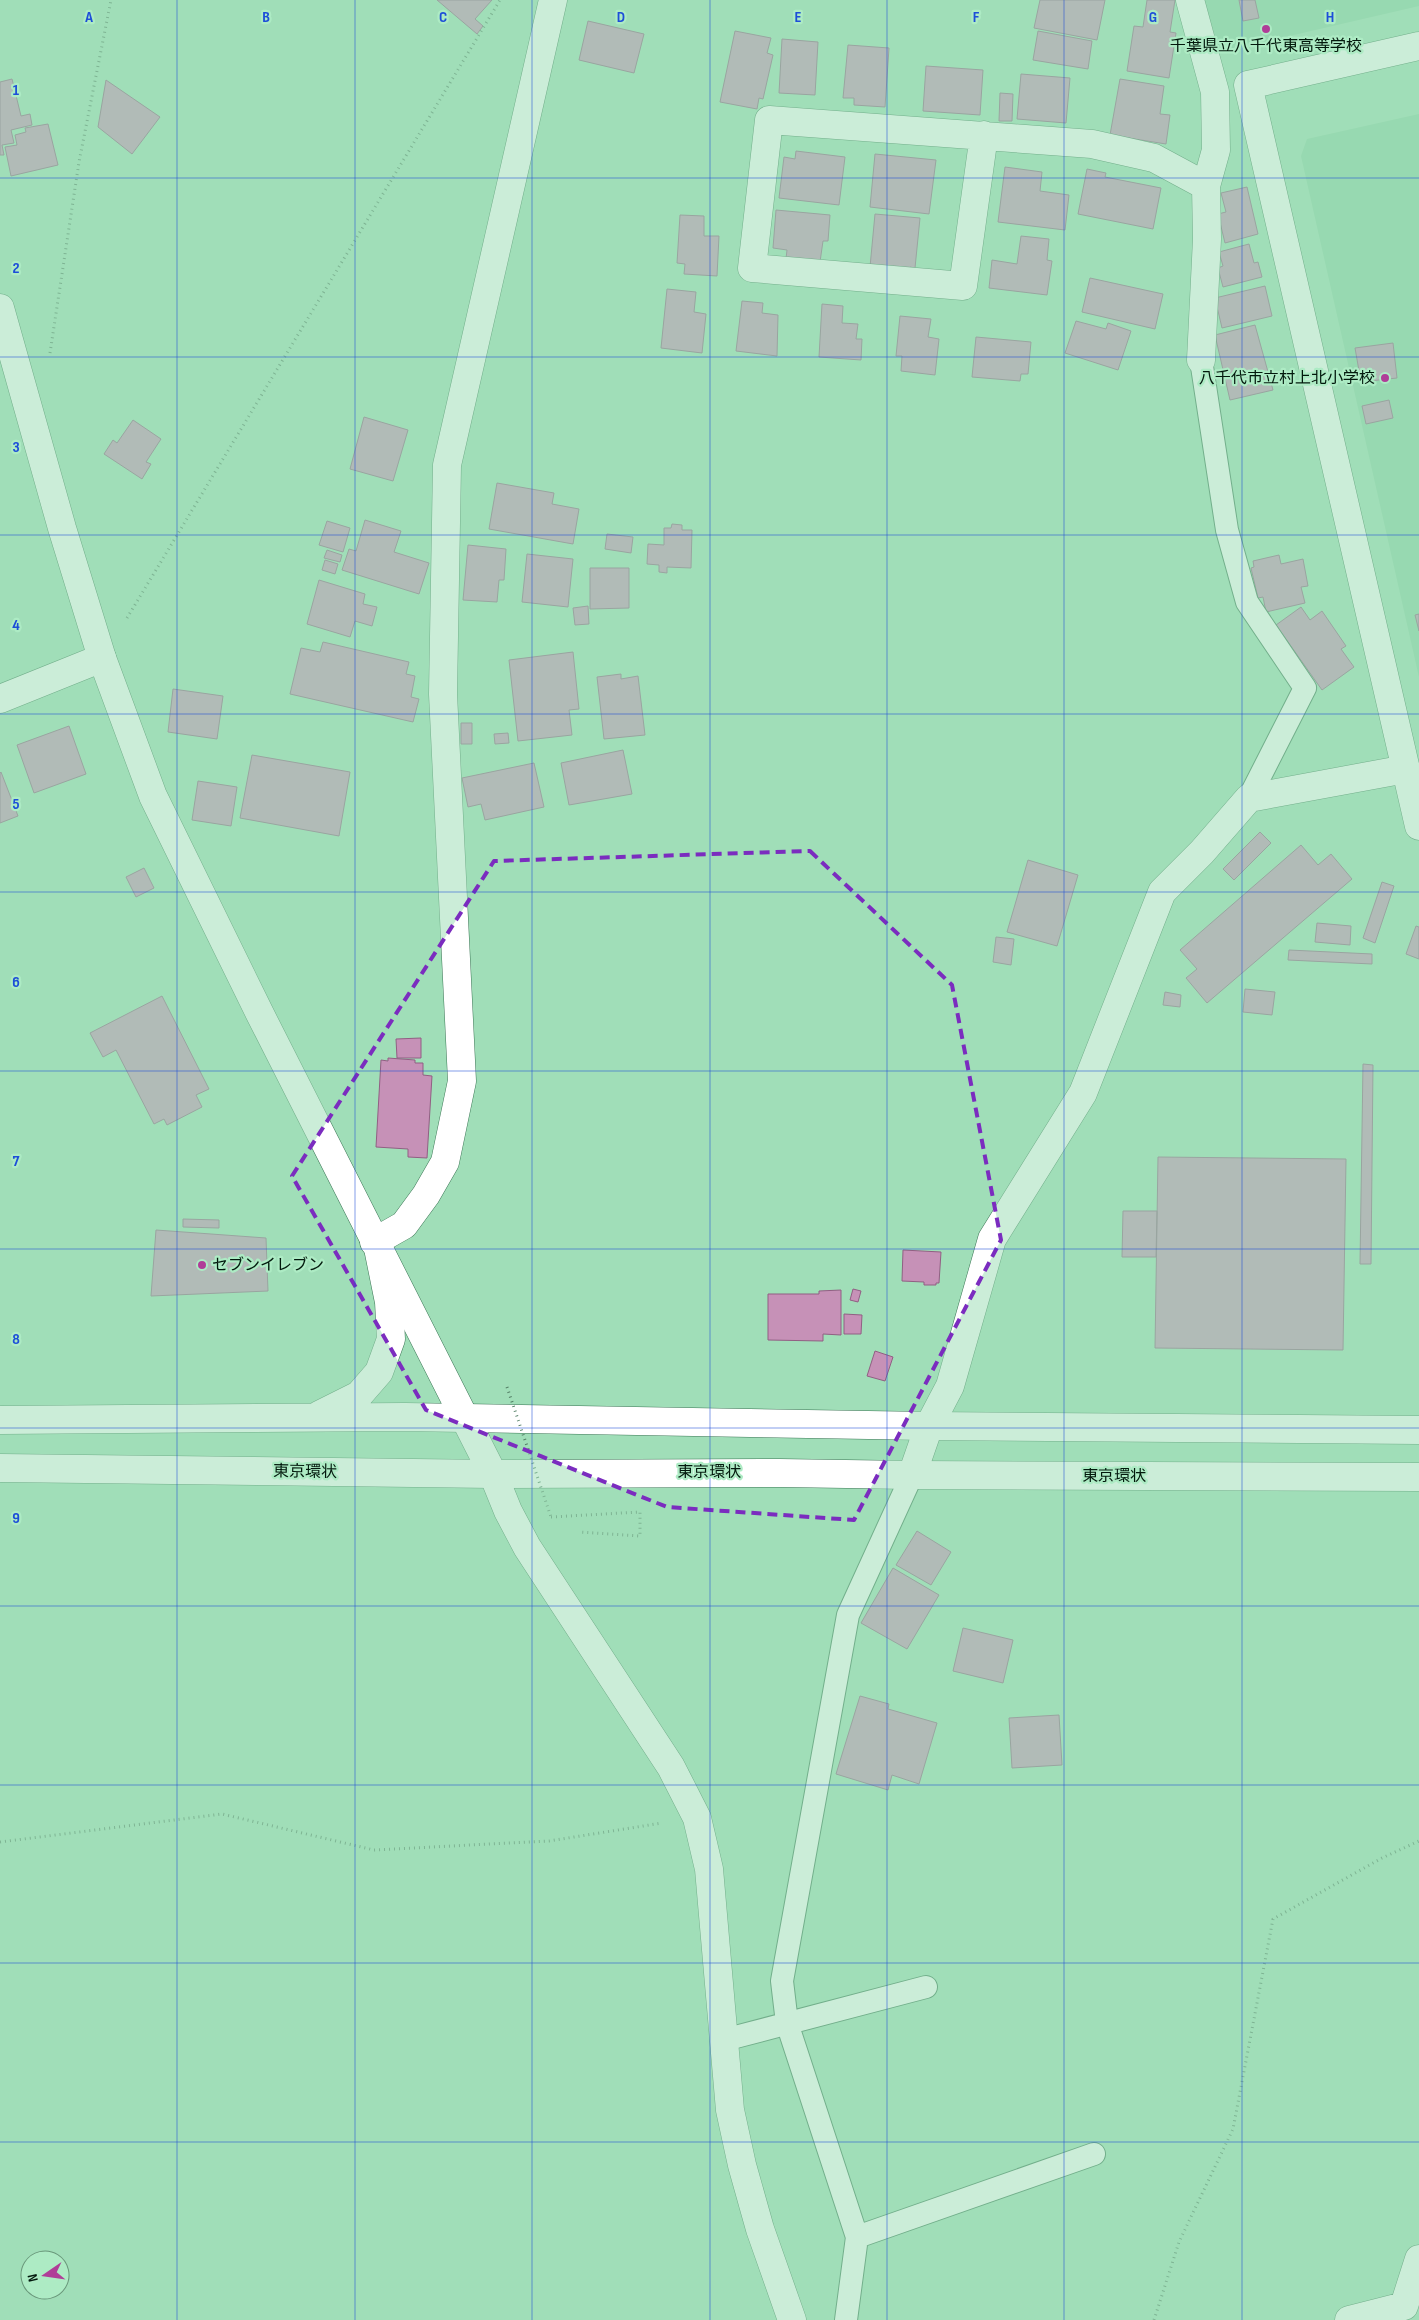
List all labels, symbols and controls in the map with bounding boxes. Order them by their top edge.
text: A [84,8,93,27]
text: B [262,8,270,27]
text: C [439,8,447,27]
text: D [617,8,625,27]
text: E [795,8,802,27]
text: F [973,8,980,27]
text: G [1149,8,1157,27]
text: H [1326,8,1334,27]
marker: 千葉県立八千代東高等学校 [1260,23,1272,35]
place label: 千葉県立八千代東高等学校 [1170,37,1362,56]
text: 1 [13,81,20,100]
text: 2 [12,259,20,278]
place label: 八千代市立村上北小学校 [1199,369,1375,388]
marker: 八千代市立村上北小学校 [1379,372,1391,384]
text: 3 [12,438,20,457]
text: 4 [12,616,20,635]
text: 5 [12,795,20,814]
text: 6 [12,973,20,992]
text: 7 [13,1152,20,1171]
place label: セブンイレブン [212,1256,324,1275]
marker: セブンイレブン [196,1259,208,1271]
text: 8 [12,1330,20,1349]
street label: 東京環状 [273,1462,337,1482]
street label: 東京環状 [677,1463,741,1482]
street label: 東京環状 [1082,1467,1146,1486]
text: 9 [12,1509,20,1528]
north arrow [20,2250,70,2300]
text: N [24,2272,42,2283]

